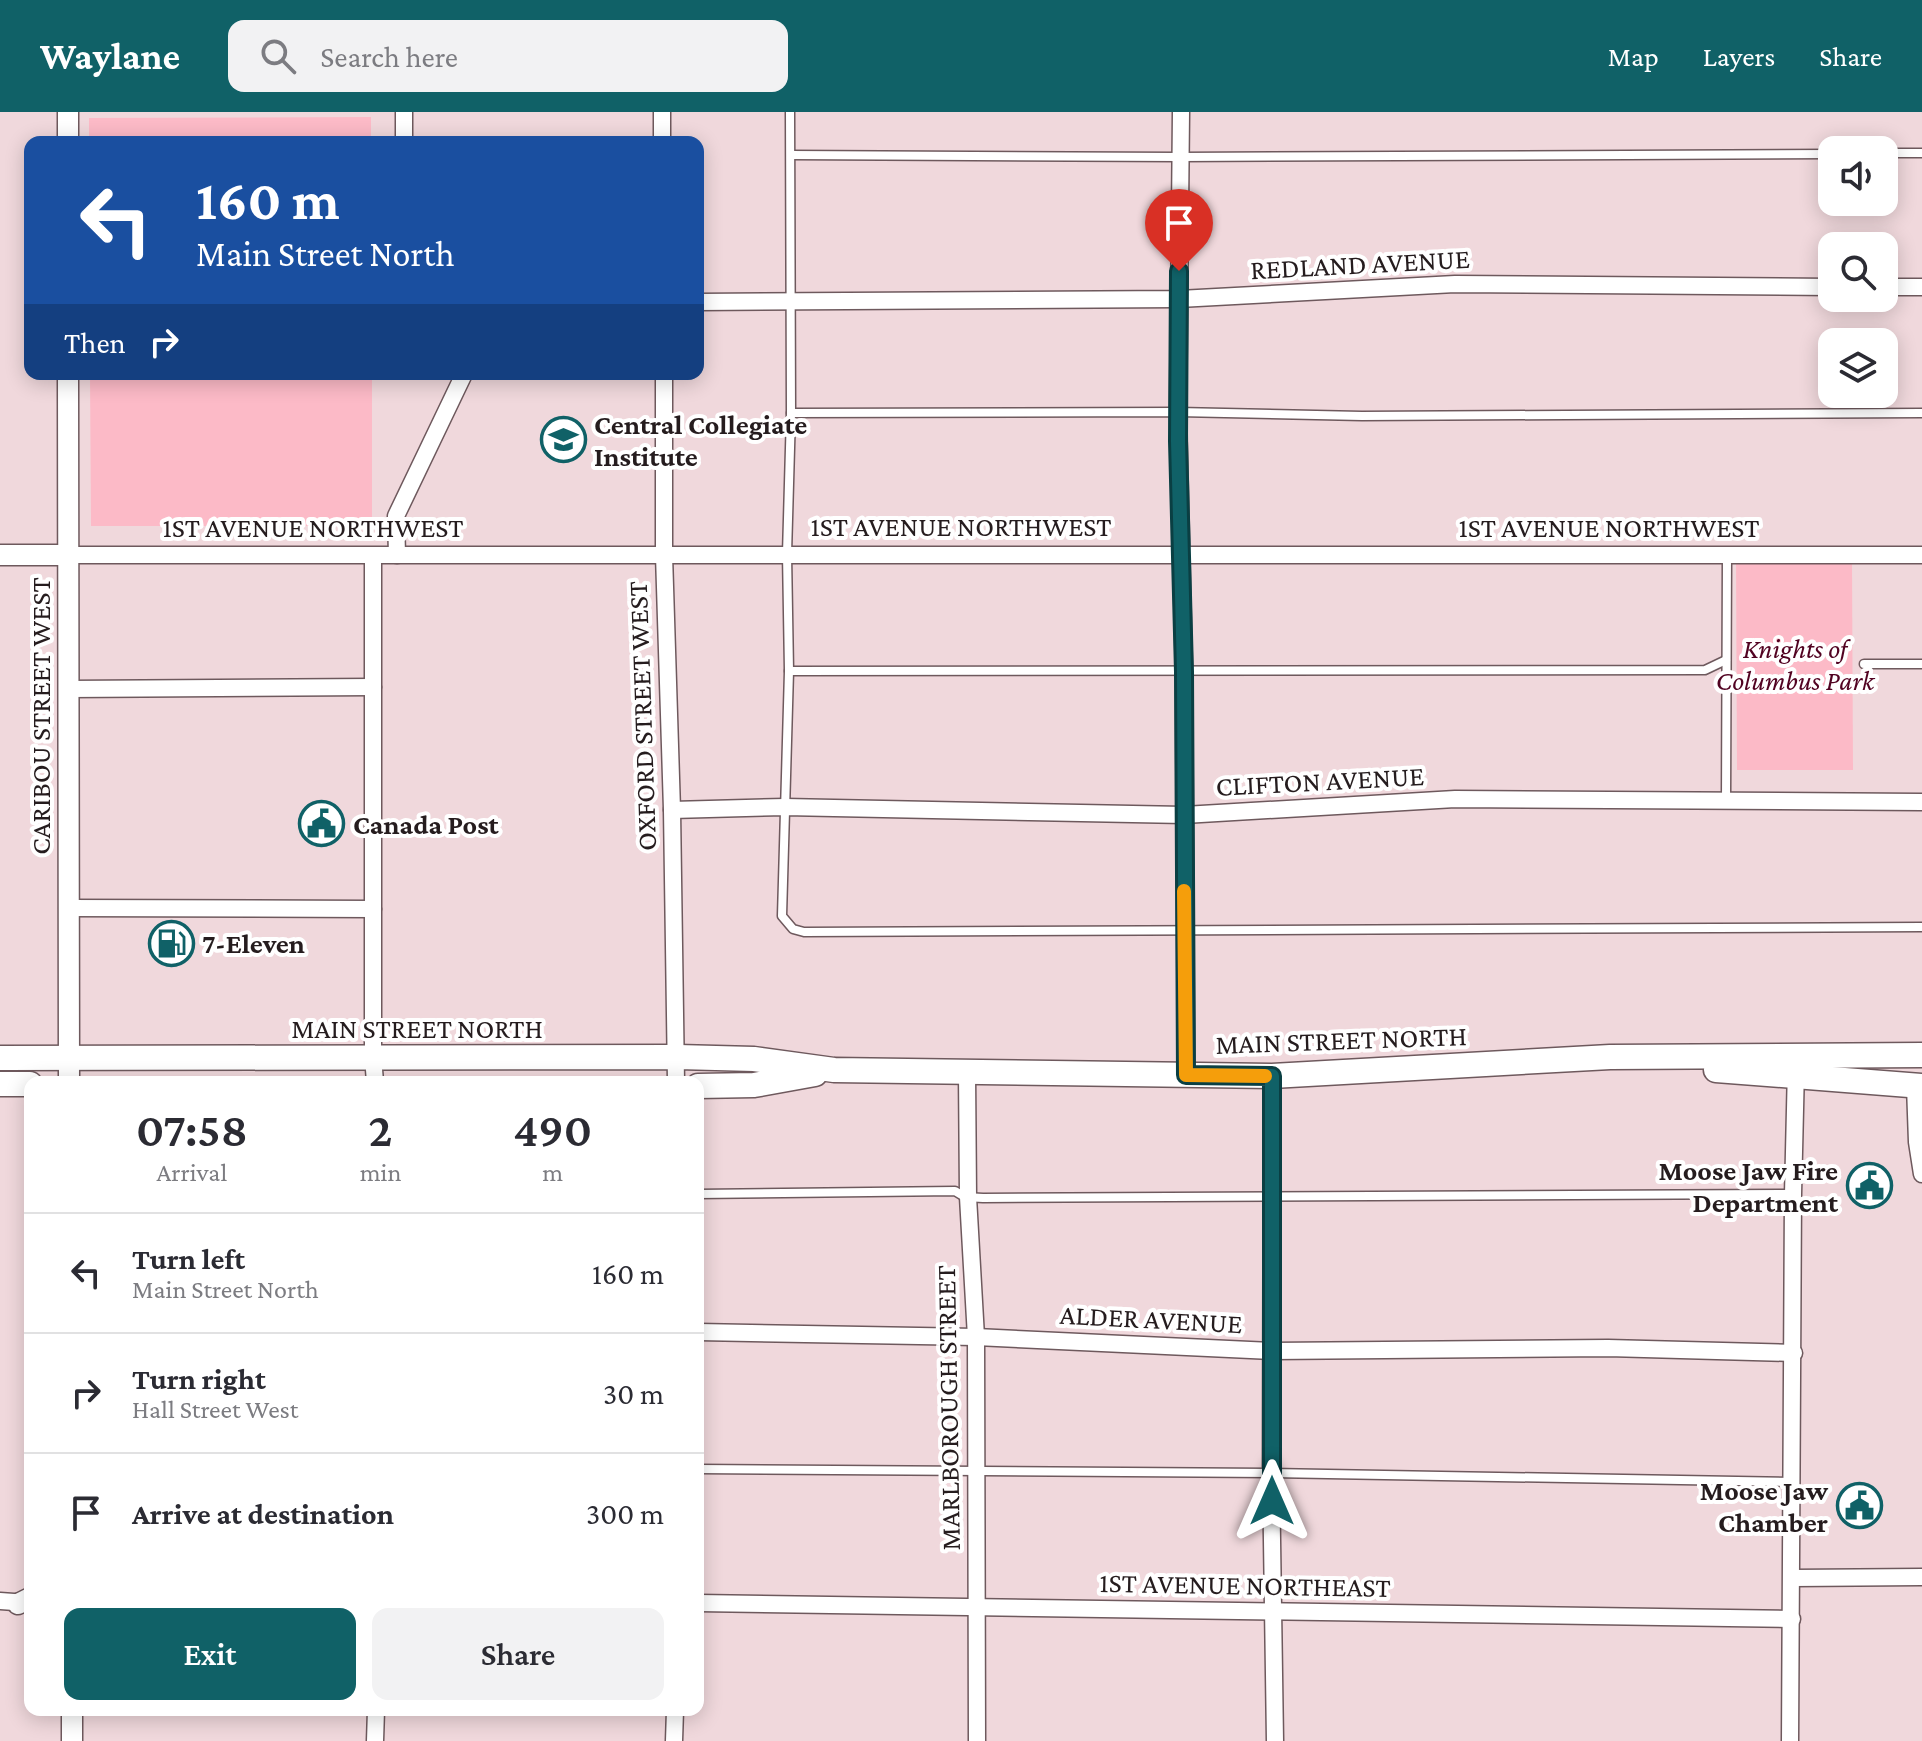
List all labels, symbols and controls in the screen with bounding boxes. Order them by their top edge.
search box [228,20,788,92]
icon: search [256,34,300,78]
text: Waylane [40,35,180,77]
text: Search here [320,40,458,73]
text: Map [1608,41,1659,72]
text: Layers [1703,41,1775,72]
text: Share [1819,41,1882,72]
map controls [1818,136,1898,408]
button: sound [1818,136,1898,216]
icon: left [64,168,168,272]
text: 160 m [196,169,340,231]
pin [1145,189,1213,271]
icon: arrive [1157,201,1201,245]
button: search [1818,232,1898,312]
text: Main Street North [196,234,455,274]
street label: REDLAND AVENUE [1249,243,1471,285]
icon: right [142,320,186,364]
text: Then [64,326,126,359]
button: layers [1818,328,1898,408]
place label: Central Collegiate Institute [594,409,807,472]
school or university icon: Central Collegiate Institute [539,416,587,464]
street label: 1ST AVENUE NORTHWEST [810,511,1112,542]
street label: 1ST AVENUE NORTHWEST [162,512,464,543]
street label: 1ST AVENUE NORTHWEST [1458,512,1760,543]
street label: CARIBOU STREET WEST [25,577,56,855]
street label: OXFORD STREET WEST [622,581,662,851]
park label: Knights of Columbus Park [1716,633,1876,696]
street label: CLIFTON AVENUE [1215,760,1425,802]
public building icon: Canada Post [298,800,346,848]
place label: Canada Post [353,809,500,840]
fuel station icon: 7-Eleven [147,919,195,967]
place label: 7-Eleven [202,928,305,959]
street label: MAIN STREET NORTH [291,1013,543,1044]
street label: MAIN STREET NORTH [1215,1020,1467,1060]
text: 07:58 [136,1103,248,1156]
text: 2 [369,1103,392,1156]
text: 490 [513,1103,592,1156]
place label: Moose Jaw Fire Department [1658,1155,1839,1218]
text: Arrival [156,1158,227,1187]
text: min [360,1158,401,1187]
text: m [542,1158,563,1187]
public building icon: Moose Jaw Fire Department [1845,1162,1893,1210]
text: Turn left [132,1242,245,1275]
icon: left [64,1251,108,1295]
text: 160 m [592,1257,664,1290]
street label: MARLBOROUGH STREET [930,1265,966,1551]
text: Main Street North [132,1275,319,1304]
street label: ALDER AVENUE [1059,1299,1243,1339]
text: Turn right [132,1362,266,1395]
icon: right [64,1371,108,1415]
text: 30 m [603,1377,664,1410]
text: Hall Street West [132,1395,298,1424]
position arrow [1230,1459,1314,1543]
place label: Moose Jaw Chamber [1700,1475,1829,1538]
public building icon: Moose Jaw Chamber [1835,1482,1883,1530]
icon: arrive [64,1491,108,1535]
text: Arrive at destination [132,1497,394,1530]
text: 300 m [586,1497,664,1530]
street label: 1ST AVENUE NORTHEAST [1099,1567,1391,1603]
button: Exit [64,1608,356,1700]
button: Share [372,1608,664,1700]

